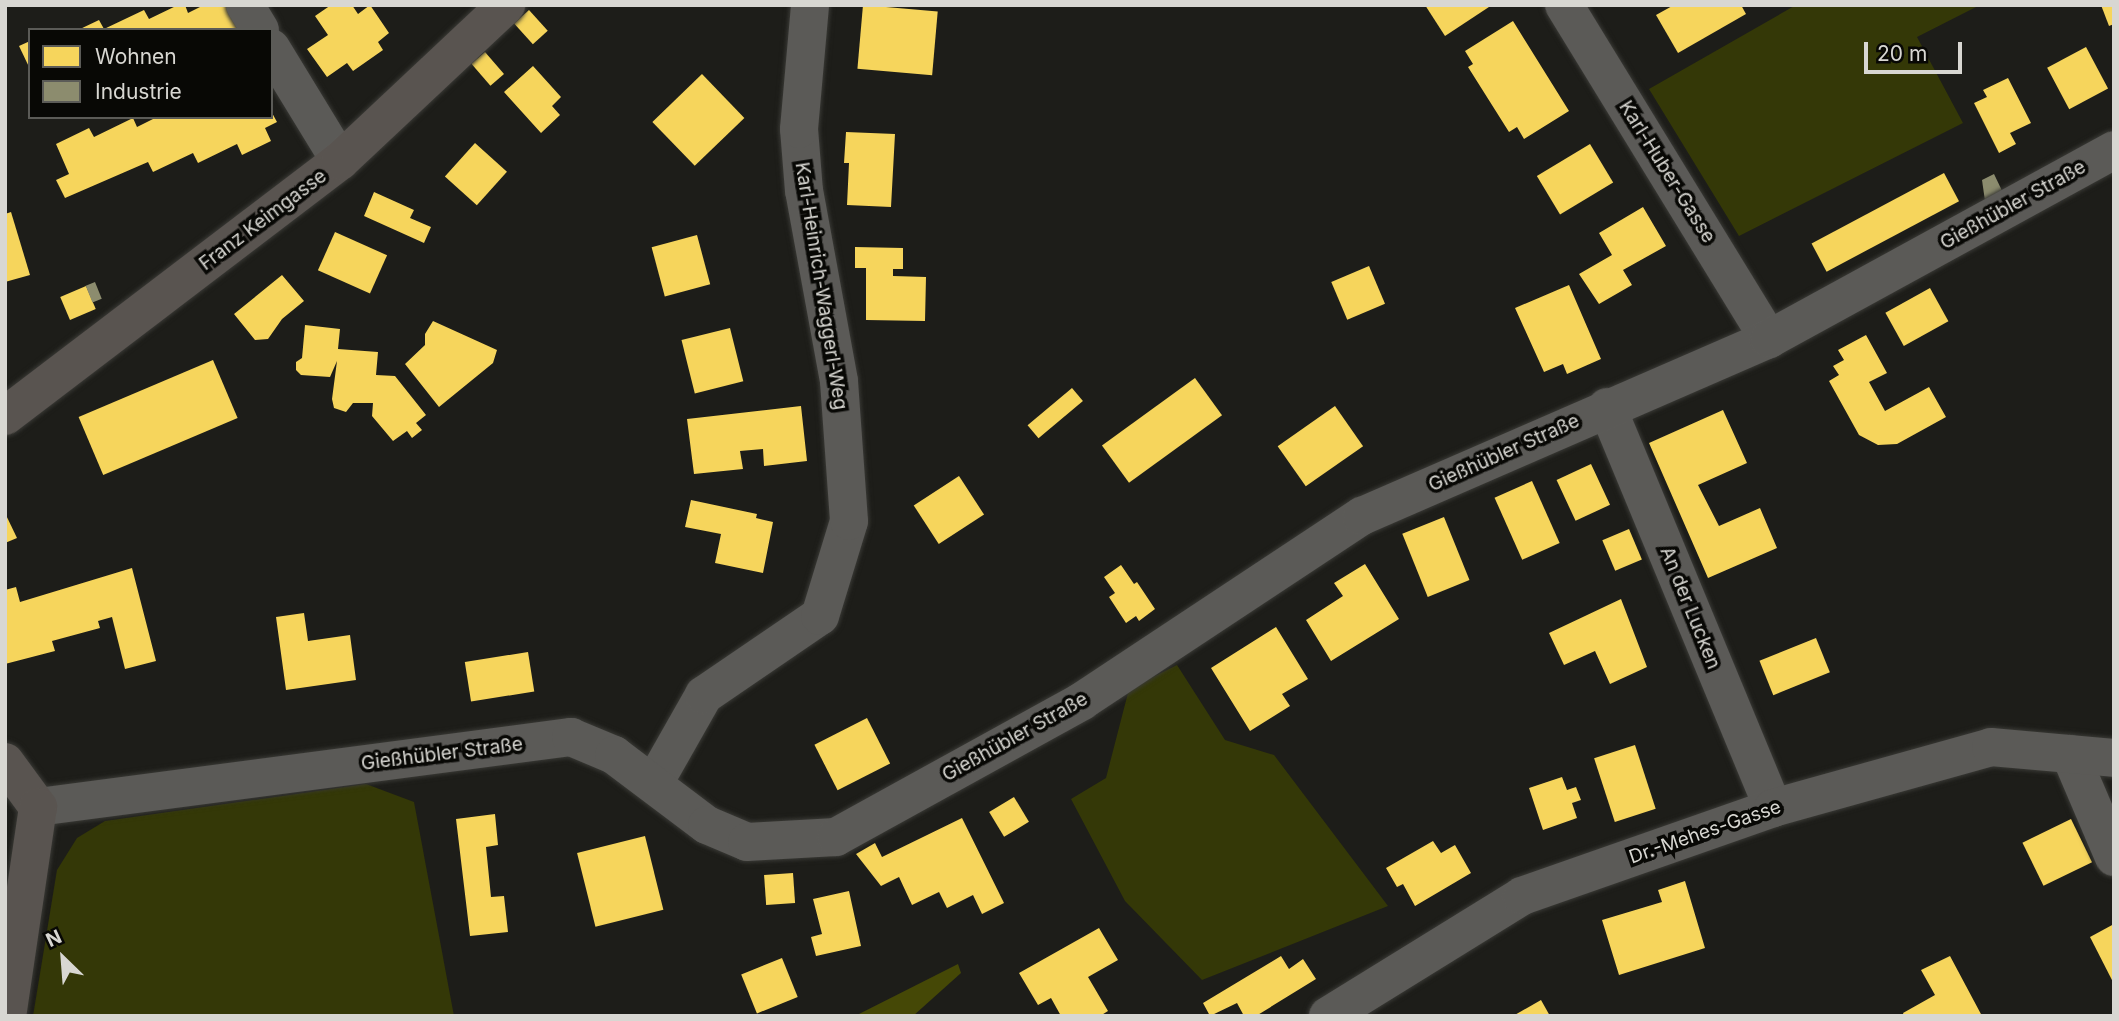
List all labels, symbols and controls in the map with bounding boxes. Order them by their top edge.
legend [28,28,273,119]
scale bar [1867,28,1965,72]
text: 20 m [1877,41,1927,66]
text: Wohnen [95,44,177,69]
text: Industrie [95,79,182,104]
street label: Karl-Huber-Gasse [1614,97,1720,247]
street label: Gießhübler Straße [1936,156,2090,254]
street label: Karl-Heinrich-Waggerl-Weg [790,161,852,411]
street label: Franz Keimgasse [195,165,331,275]
street label: Gießhübler Straße [1425,409,1583,497]
street label: An der Lucken [1655,543,1725,673]
street label: Gießhübler Straße [938,688,1092,786]
street label: Gießhübler Straße [360,733,524,775]
street label: Dr.-Mehes-Gasse [1626,795,1784,869]
north arrow [28,923,98,993]
text: N [42,925,65,952]

